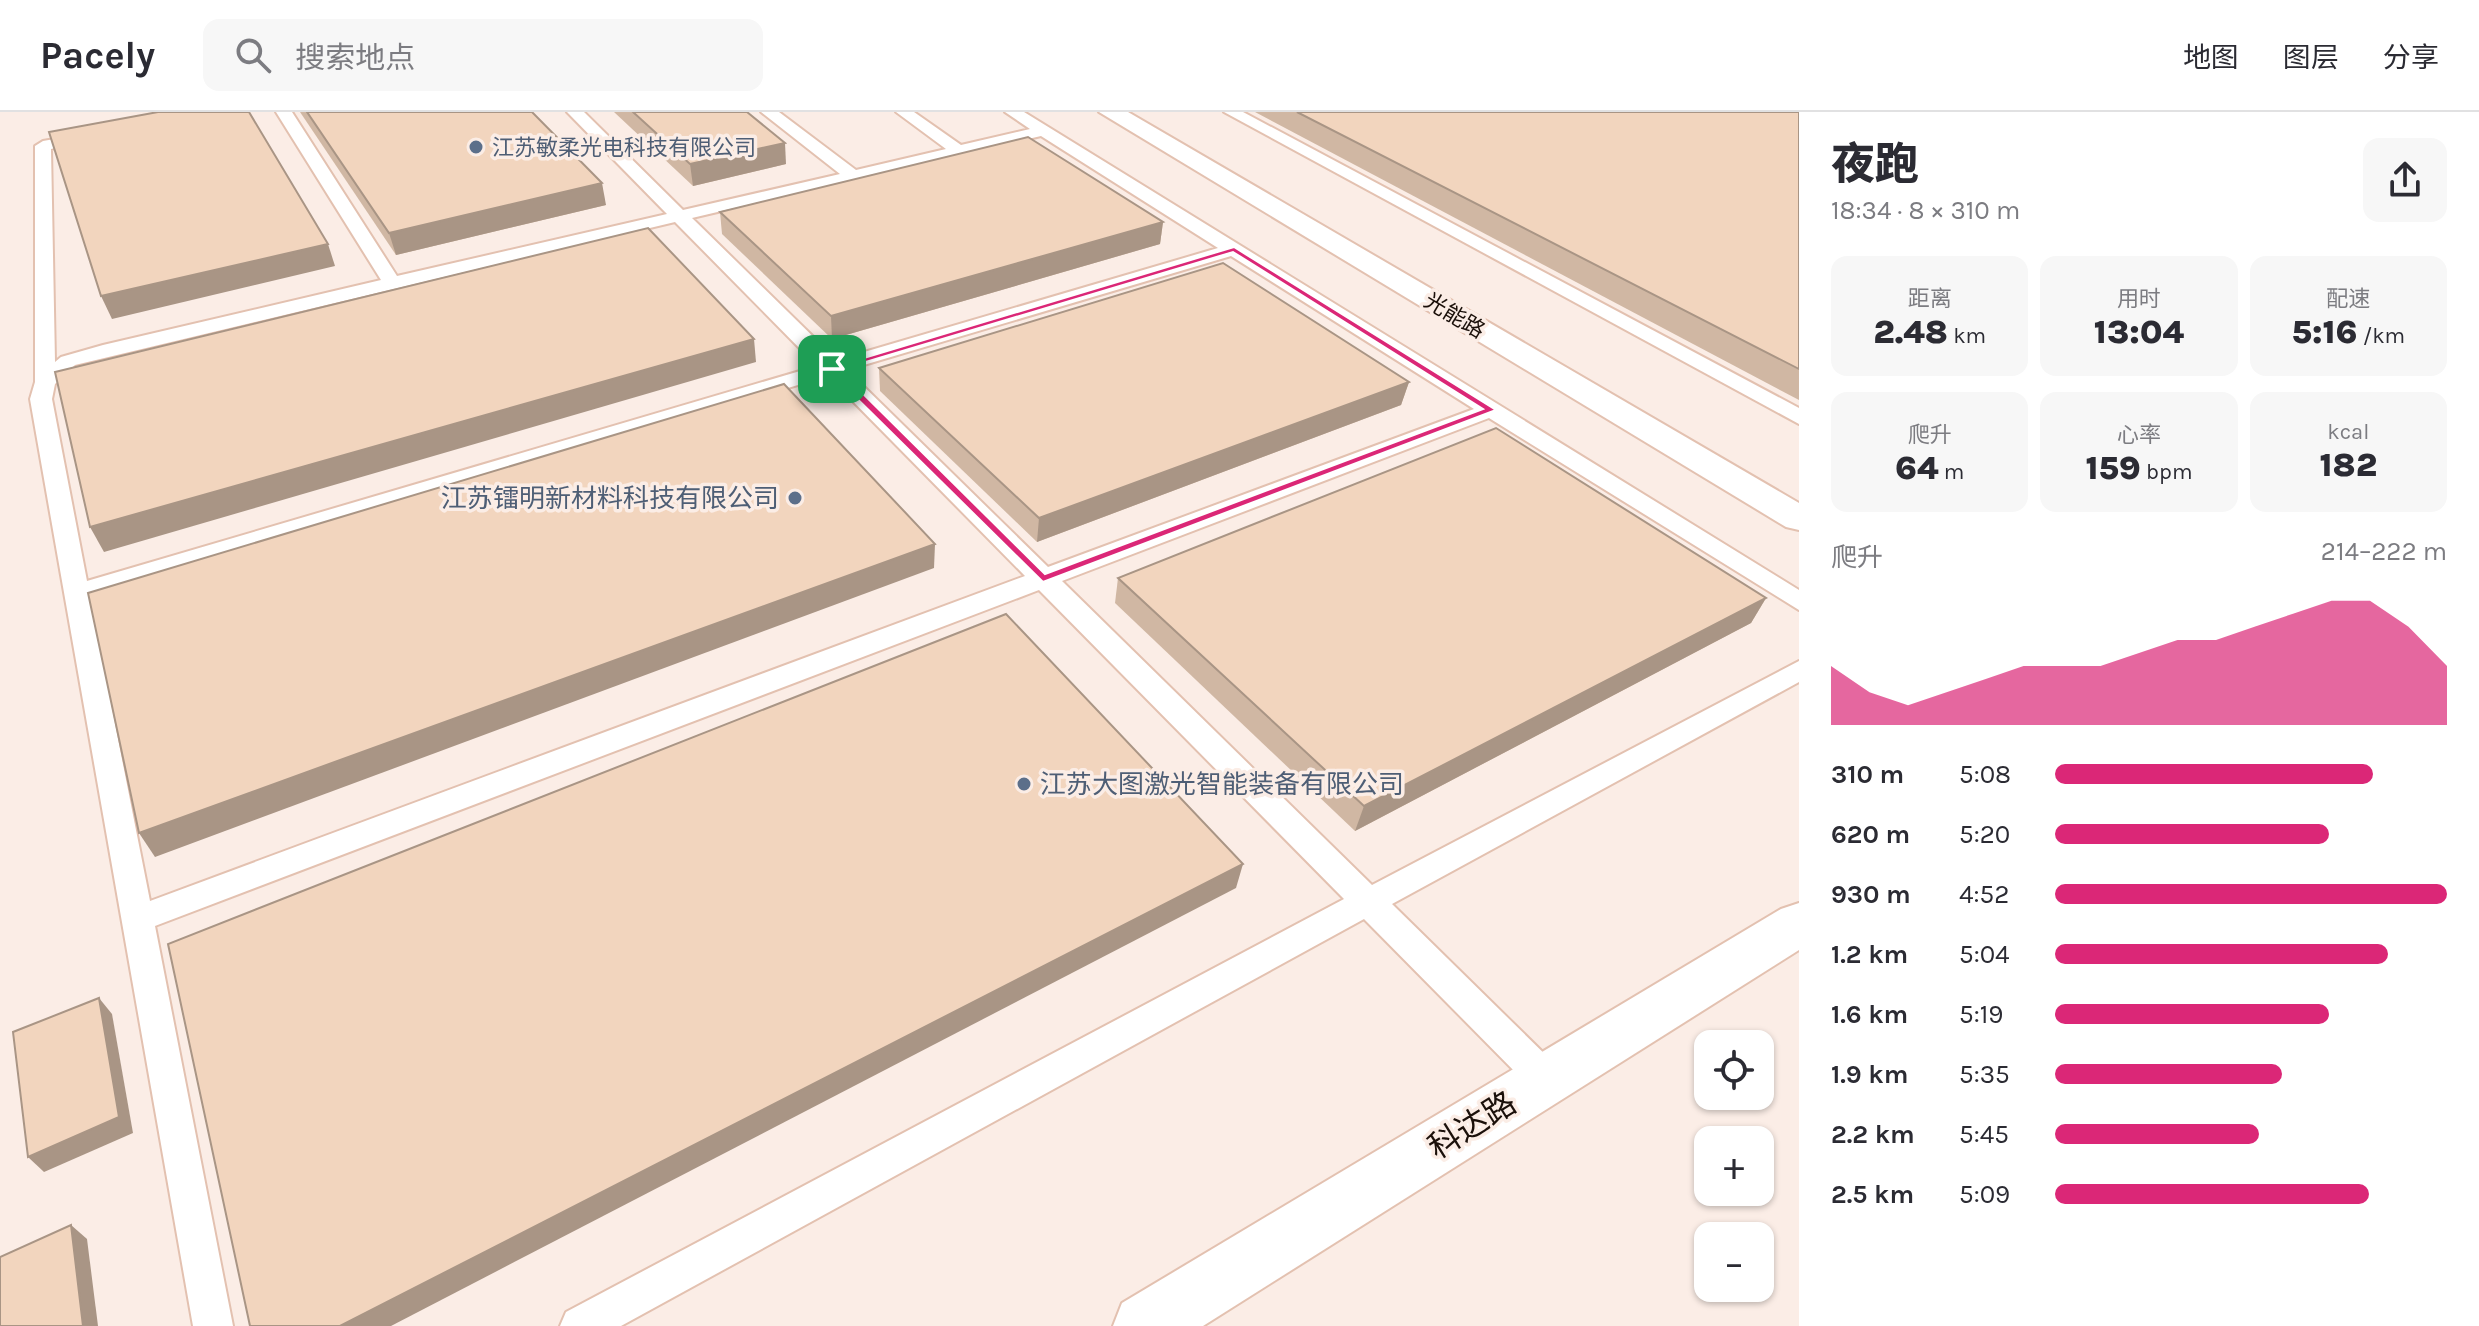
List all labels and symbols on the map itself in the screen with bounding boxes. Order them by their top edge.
place label: 江苏敏柔光电科技有限公司 [492,135,756,161]
marker: 江苏敏柔光电科技有限公司 [467,138,485,156]
street label: 光能路 [1419,288,1489,344]
pin [798,335,866,403]
place label: 江苏镭明新材料科技有限公司 [441,483,779,514]
marker: 江苏镭明新材料科技有限公司 [786,489,804,507]
place label: 江苏大图激光智能装备有限公司 [1040,769,1404,800]
marker: 江苏大图激光智能装备有限公司 [1015,775,1033,793]
street label: 科达路 [1422,1084,1523,1167]

